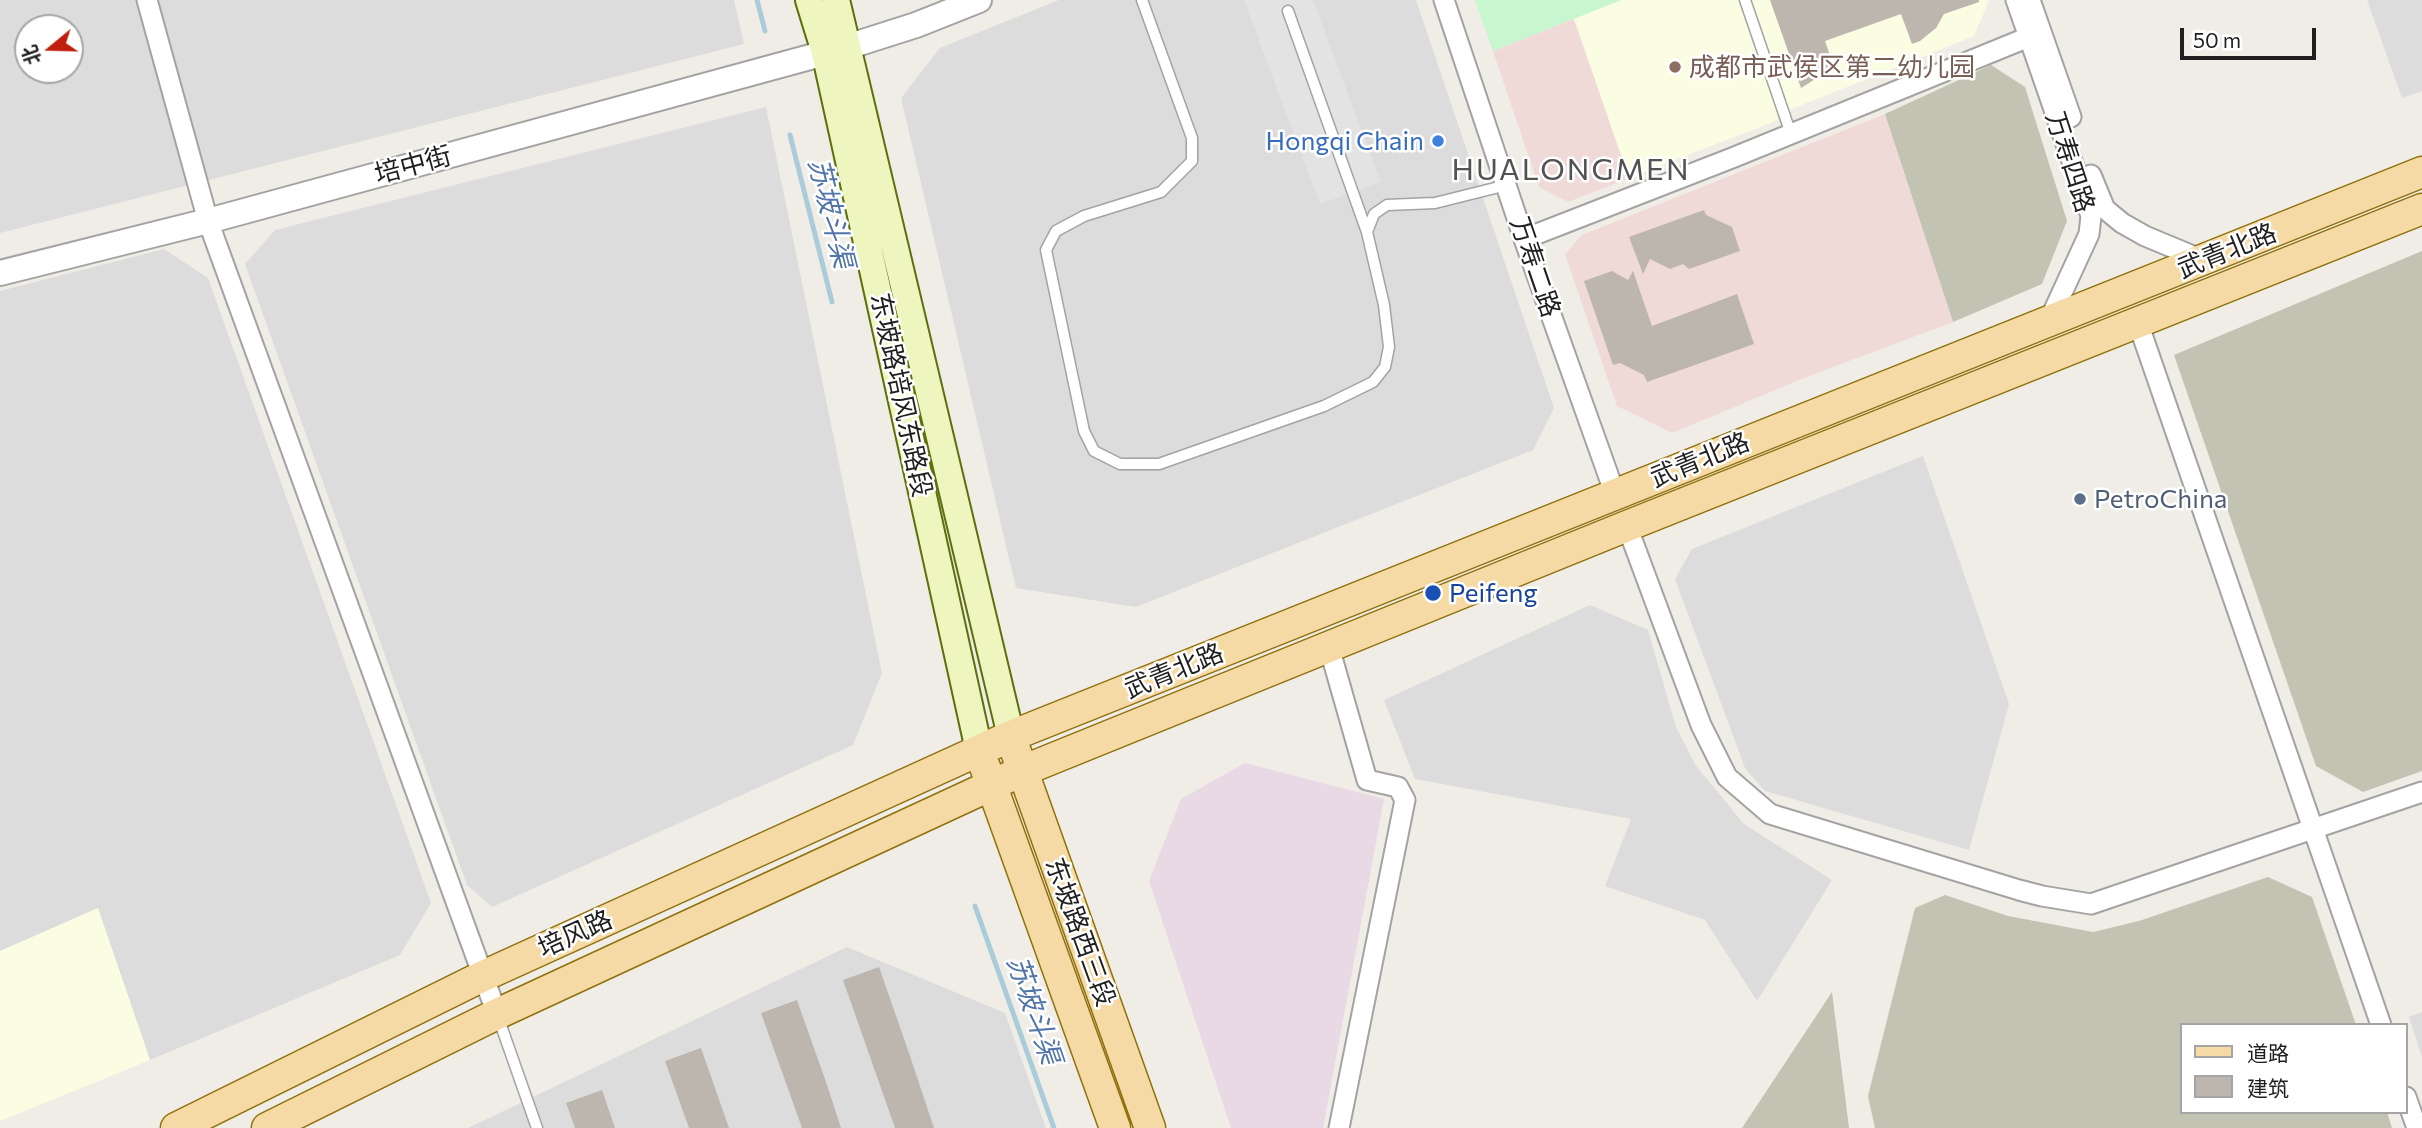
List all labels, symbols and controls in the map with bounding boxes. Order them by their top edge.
north arrow [14,14,84,84]
scale bar [2184,14,2320,58]
text: 50 m [2193,27,2241,52]
text: 北 [17,43,45,68]
place label: 成都市武侯区第二幼儿园 [1689,51,1975,83]
marker: 成都市武侯区第二幼儿园 [1667,59,1683,75]
street label: 万寿四路 [2039,108,2101,216]
place label: Hongqi Chain [1265,125,1424,157]
marker: Hongqi Chain [1430,133,1446,149]
street label: 培中街 [371,140,455,190]
district label: HUALONGMEN [1453,152,1689,188]
water label: 苏坡斗渠 [801,155,861,271]
street label: 万寿二路 [1503,213,1567,321]
street label: 武青北路 [2173,217,2281,285]
street label: 东坡路培风东路段 [864,290,938,500]
street label: 武青北路 [1646,426,1754,494]
place label: PetroChina [2094,483,2227,515]
marker: PetroChina [2072,491,2088,507]
place label: Peifeng [1449,577,1538,609]
marker: Peifeng [1423,583,1443,603]
street label: 武青北路 [1120,637,1228,705]
street label: 东坡路西三段 [1039,853,1121,1011]
street label: 培风路 [533,904,617,964]
water label: 苏坡斗渠 [1000,952,1068,1068]
legend [2180,1023,2408,1114]
text: 道路 [2247,1040,2289,1065]
text: 建筑 [2247,1075,2289,1100]

